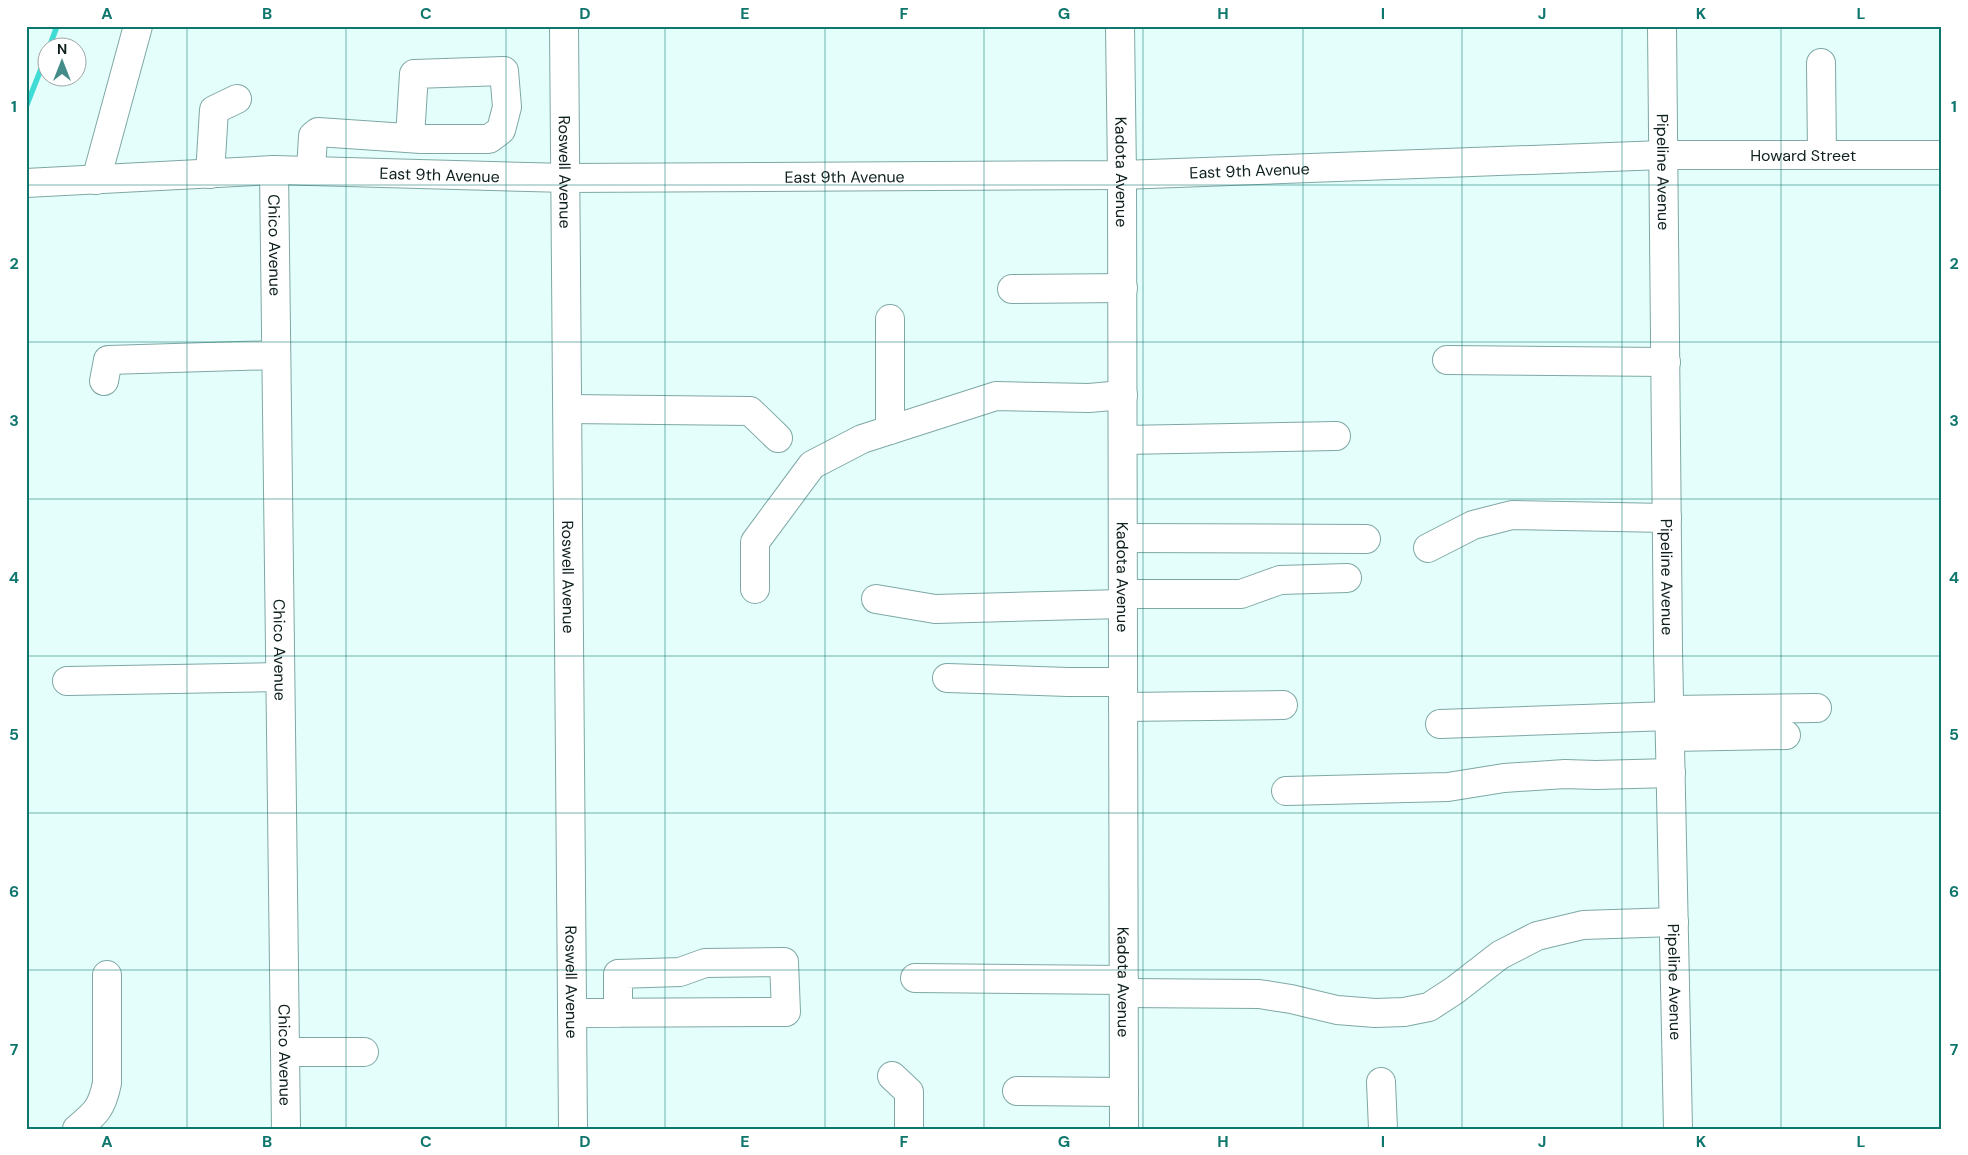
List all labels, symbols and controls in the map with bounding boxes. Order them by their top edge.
text: A [101,3,113,24]
text: B [262,3,272,24]
text: C [420,3,432,24]
text: D [579,3,591,24]
text: E [740,3,750,24]
text: F [900,3,909,24]
text: G [1058,3,1070,24]
text: H [1217,3,1229,24]
text: I [1381,3,1385,24]
text: J [1538,3,1546,24]
text: K [1696,3,1707,24]
text: L [1857,3,1866,24]
north arrow [38,38,88,88]
text: N [57,40,67,58]
text: 1 [11,96,17,117]
text: 1 [1951,96,1957,117]
street label: Pipeline Avenue [1652,114,1674,230]
street label: Roswell Avenue [554,115,576,229]
street label: Kadota Avenue [1110,117,1132,227]
street label: Howard Street [1750,145,1856,166]
street label: East 9th Avenue [1189,158,1310,184]
street label: East 9th Avenue [379,163,500,187]
street label: East 9th Avenue [784,166,905,188]
street label: Chico Avenue [263,194,286,296]
text: 2 [9,253,19,274]
text: 2 [1949,253,1959,274]
text: 3 [9,410,19,431]
text: 3 [1949,410,1959,431]
street label: Pipeline Avenue [1656,519,1678,635]
street label: Roswell Avenue [557,520,579,634]
street label: Kadota Avenue [1112,522,1133,632]
text: 4 [9,567,19,588]
text: 4 [1949,567,1959,588]
street label: Chico Avenue [268,599,291,701]
text: 5 [9,724,19,745]
text: 5 [1949,724,1959,745]
text: 6 [9,881,19,902]
text: 6 [1949,881,1959,902]
street label: Pipeline Avenue [1663,923,1686,1040]
street label: Roswell Avenue [560,925,582,1039]
street label: Kadota Avenue [1113,927,1134,1037]
street label: Chico Avenue [273,1004,296,1106]
text: 7 [10,1039,19,1060]
text: 7 [1950,1039,1959,1060]
text: A [101,1131,113,1152]
text: B [262,1131,272,1152]
text: C [420,1131,432,1152]
text: D [579,1131,591,1152]
text: E [740,1131,750,1152]
text: F [900,1131,909,1152]
text: G [1058,1131,1070,1152]
text: H [1217,1131,1229,1152]
text: I [1381,1131,1385,1152]
text: J [1538,1131,1546,1152]
text: K [1696,1131,1707,1152]
text: L [1857,1131,1866,1152]

